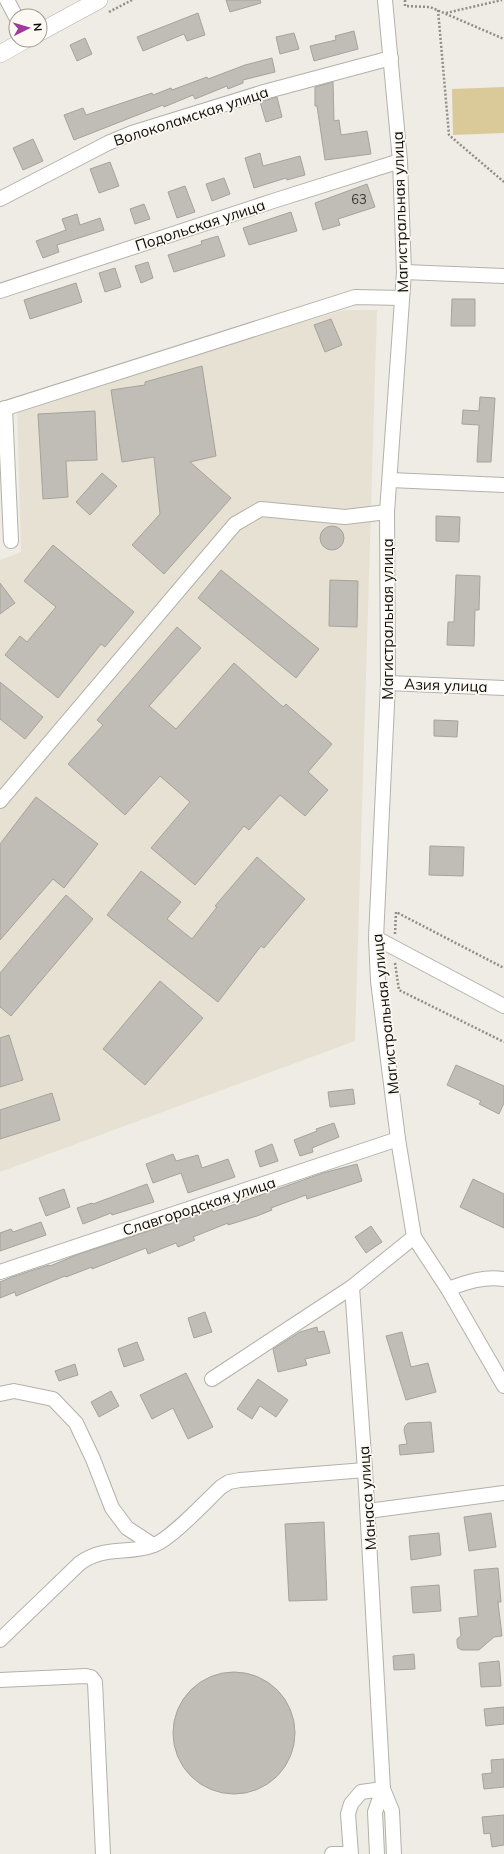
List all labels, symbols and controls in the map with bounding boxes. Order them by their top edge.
north arrow [8,8,48,48]
text: N [31,22,45,32]
street label: Волоколамская улица [111,82,271,150]
street label: Магистральная улица [388,131,412,293]
house number: 63 [351,191,367,207]
street label: Подольская улица [133,195,267,255]
street label: Магистральная улица [378,538,397,700]
street label: Азия улица [404,674,488,696]
street label: Магистральная улица [367,933,403,1095]
street label: Славгородская улица [120,1172,278,1240]
street label: Манаса улица [354,1445,380,1551]

